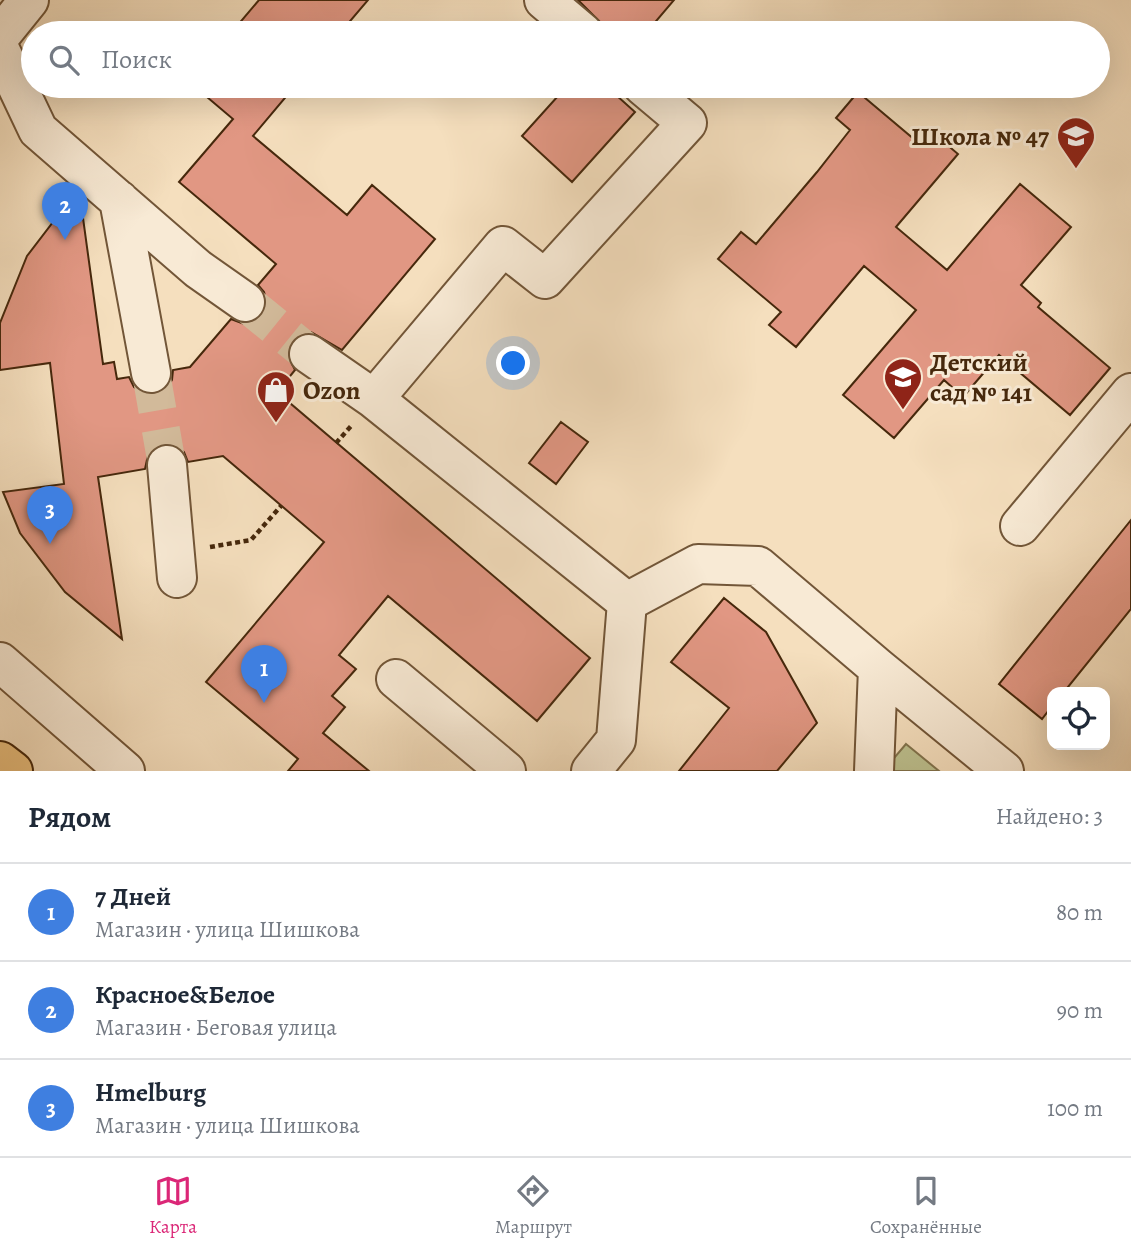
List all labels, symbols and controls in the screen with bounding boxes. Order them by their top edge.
search box [21,21,1110,98]
icon: search [45,41,83,79]
text: Поиск [101,42,172,77]
school or university icon: Школа № 47 [1055,115,1097,170]
place label: Школа № 47 [911,119,1050,154]
pin: 2 [42,182,88,240]
place label: Детский сад № 141 [930,345,1032,410]
your location [496,346,530,380]
school or university icon: Детский сад № 141 [882,356,924,411]
shop icon: Ozon [255,369,297,424]
place label: Ozon [303,373,361,408]
pin: 3 [27,486,73,544]
pin: 1 [241,645,287,703]
map controls [1047,687,1110,750]
button: locate [1047,687,1110,750]
text: Рядом [28,797,111,837]
text: Найдено: 3 [996,801,1103,832]
text: 7 Дней [95,879,171,914]
text: 1 [47,897,55,928]
text: 80 m [1056,897,1103,928]
text: Магазин · улица Шишкова [95,914,360,945]
text: Красное&Белое [95,977,275,1012]
text: 2 [45,995,57,1026]
text: 90 m [1057,995,1103,1026]
text: Магазин · Беговая улица [95,1012,337,1043]
text: Hmelburg [95,1075,206,1110]
text: 3 [46,1093,56,1124]
text: 100 m [1047,1093,1103,1124]
text: Магазин · улица Шишкова [95,1110,360,1141]
tab: Карта [149,1172,197,1240]
tab: Маршрут [495,1172,572,1240]
tab: Сохранённые [870,1172,982,1240]

